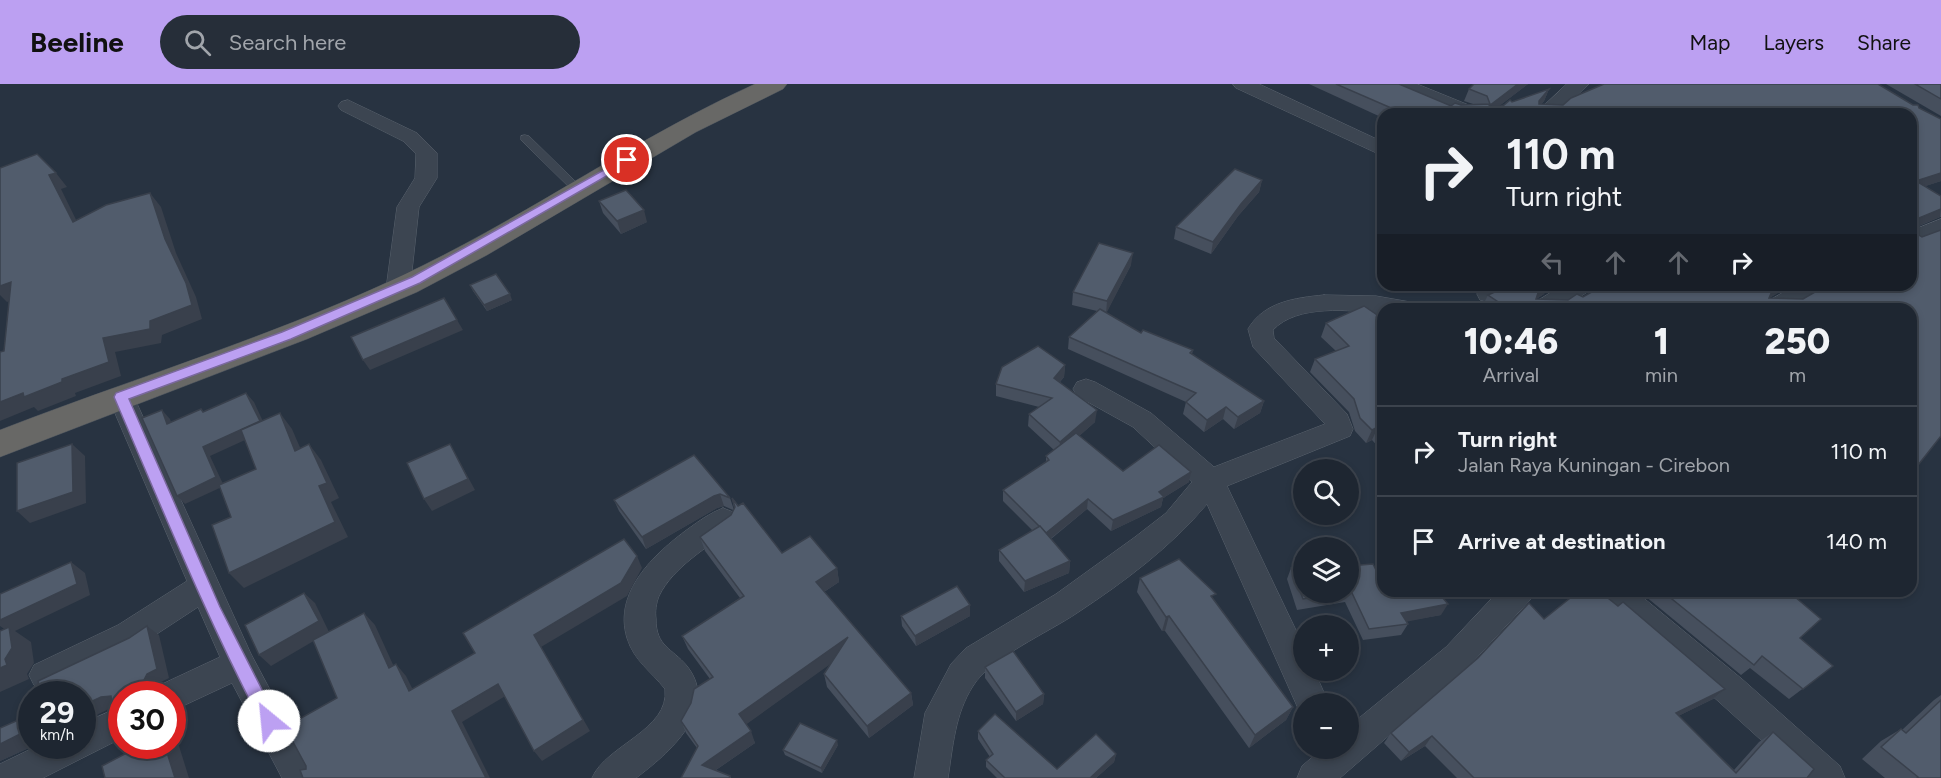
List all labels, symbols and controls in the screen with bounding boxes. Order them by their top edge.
search box [160,15,580,69]
text: Beeline [30,25,124,59]
icon: search [181,26,214,59]
text: Search here [229,29,346,56]
text: Map [1690,30,1730,55]
text: Layers [1763,30,1824,55]
text: Share [1857,30,1911,55]
text: 110 m [1506,129,1615,180]
icon: right [1407,132,1485,210]
pin [601,134,652,185]
icon: arrive [610,143,643,176]
text: Turn right [1506,180,1622,213]
icon: left [1536,246,1569,279]
icon: ahead [1599,246,1632,279]
icon: ahead [1662,246,1695,279]
icon: right [1725,246,1758,279]
text: 10:46 [1464,320,1558,363]
text: 1 [1654,320,1669,363]
text: 250 [1765,320,1830,363]
text: Arrival [1483,363,1539,387]
text: min [1645,363,1678,387]
text: m [1789,363,1806,387]
text: Turn right [1458,426,1557,453]
icon: right [1407,435,1440,468]
text: 110 m [1831,438,1887,465]
text: Jalan Raya Kuningan - Cirebon [1458,453,1730,477]
map controls [1293,459,1359,759]
button: search [1293,459,1359,525]
icon: arrive [1407,525,1440,558]
text: Arrive at destination [1458,528,1666,555]
text: 140 m [1826,528,1887,555]
button: layers [1293,537,1359,603]
button: + [1293,615,1359,681]
speed limit sign: 30 [108,681,186,759]
position arrow [237,689,301,753]
button: − [1293,693,1359,759]
text: 29 [40,694,74,731]
text: km/h [40,726,74,744]

